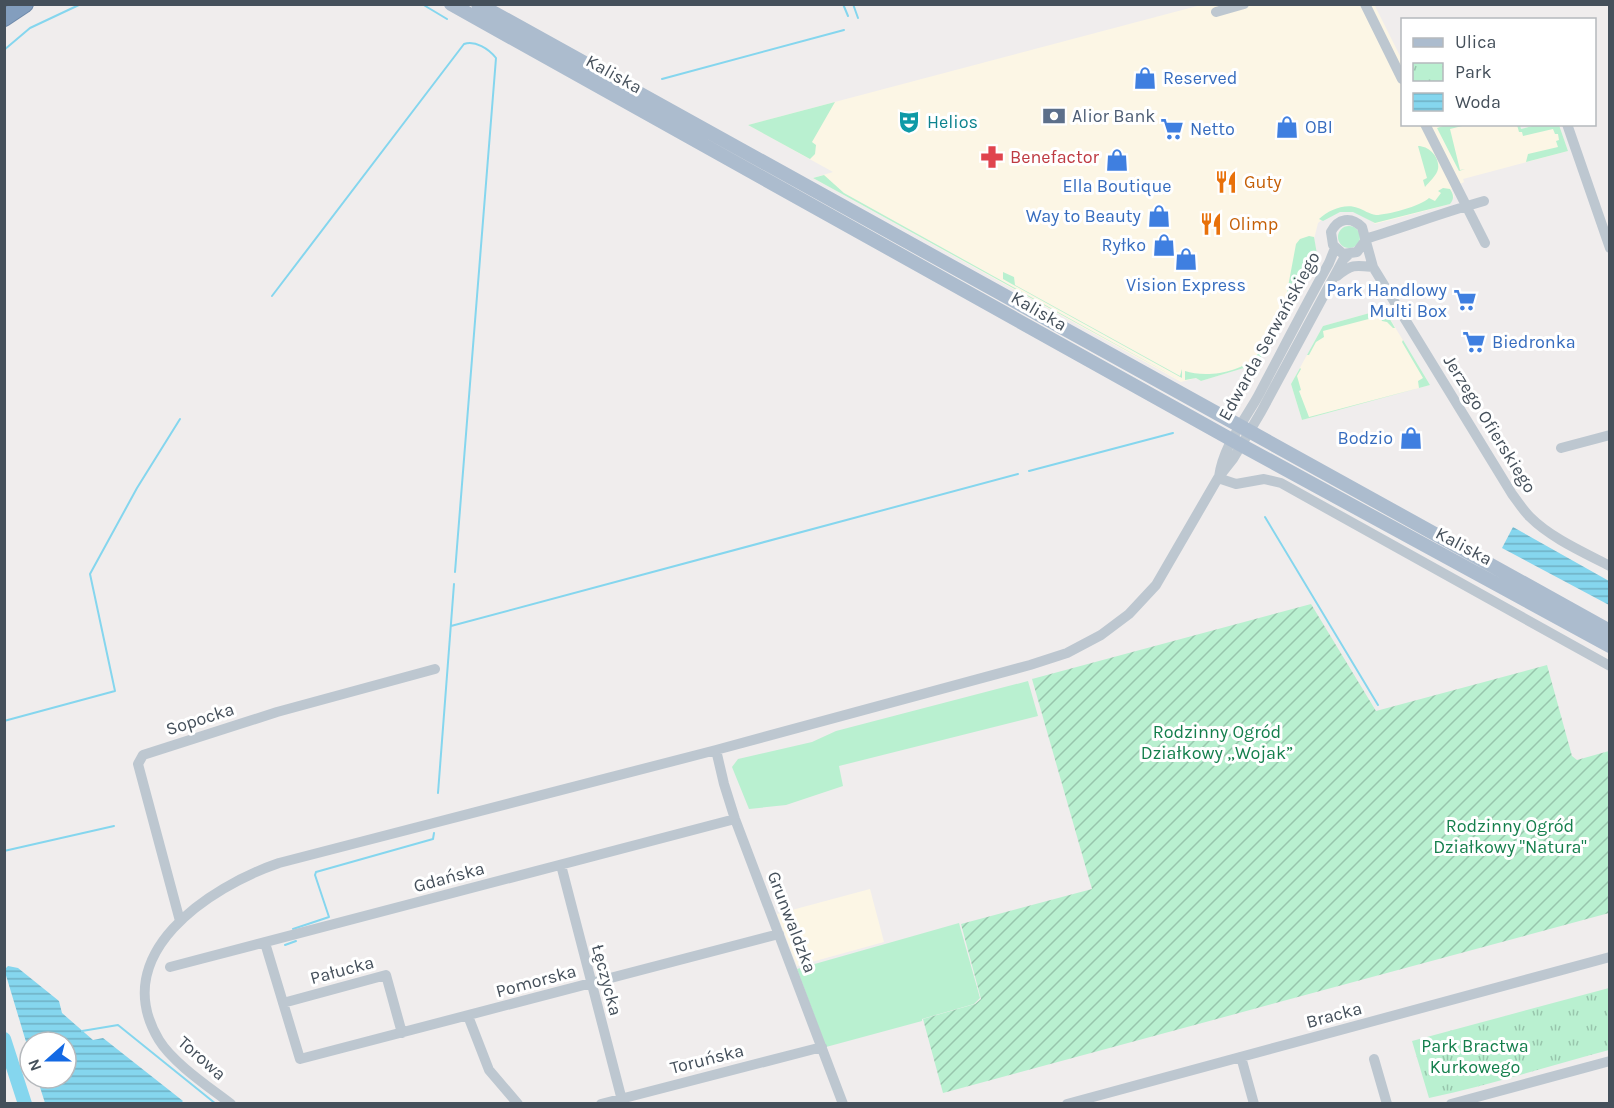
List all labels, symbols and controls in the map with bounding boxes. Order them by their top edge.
legend [1401,18,1596,126]
text: Ulica [1455,31,1496,53]
street label: Kaliska [582,50,646,98]
text: Park [1455,61,1492,83]
shop icon: Reserved [1132,65,1158,91]
place label: Reserved [1163,67,1237,89]
text: Woda [1455,91,1501,113]
bank icon: Alior Bank [1041,103,1067,129]
place label: Alior Bank [1072,105,1155,127]
theatre icon: Helios [896,109,922,135]
place label: Helios [927,111,978,133]
shop icon: OBI [1274,114,1300,140]
supermarket icon: Netto [1159,116,1185,142]
place label: OBI [1305,116,1333,138]
place label: Netto [1190,118,1235,140]
pharmacy icon: Benefactor [979,144,1005,170]
place label: Benefactor [1010,146,1100,168]
shop icon: Ella Boutique [1104,147,1130,173]
restaurant icon: Guty [1213,169,1239,195]
place label: Guty [1244,171,1282,193]
place label: Ella Boutique [1062,175,1172,197]
shop icon: Way to Beauty [1146,203,1172,229]
place label: Way to Beauty [1026,205,1142,227]
restaurant icon: Olimp [1198,211,1224,237]
place label: Olimp [1229,213,1278,235]
shop icon: Ryłko [1151,232,1177,258]
place label: Ryłko [1102,234,1146,256]
shop icon: Vision Express [1173,246,1199,272]
street label: Edwarda Serwańskiego [1213,248,1325,424]
place label: Vision Express [1126,274,1246,296]
place label: Park Handlowy Multi Box [1326,279,1448,322]
street label: Kaliska [1007,286,1071,336]
supermarket icon: Park Handlowy Multi Box [1452,287,1478,313]
supermarket icon: Biedronka [1461,329,1487,355]
place label: Biedronka [1492,331,1576,353]
street label: Jerzego Ofierskiego [1439,351,1541,497]
shop icon: Bodzio [1398,425,1424,451]
place label: Bodzio [1338,427,1393,449]
street label: Kaliska [1432,522,1496,570]
street label: Sopocka [163,698,237,740]
park label: Rodzinny Ogród Działkowy „Wojak” [1141,721,1293,764]
park label: Rodzinny Ogród Działkowy "Natura" [1433,815,1587,858]
street label: Gdańska [411,857,487,897]
street label: Grunwaldzka [763,868,821,976]
street label: Łęczycka [587,942,627,1018]
street label: Pałucka [308,951,376,989]
street label: Pomorska [493,960,579,1002]
street label: Bracka [1304,997,1364,1033]
north arrow [18,1030,78,1090]
street label: Torowa [173,1031,231,1085]
park label: Park Bractwa Kurkowego [1421,1035,1529,1078]
street label: Toruńska [668,1039,746,1079]
text: N [24,1056,45,1074]

